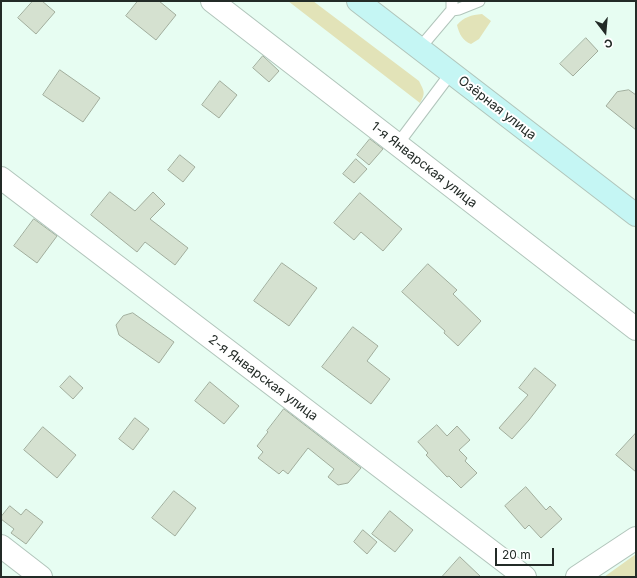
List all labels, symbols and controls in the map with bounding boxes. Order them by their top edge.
north arrow [585,12,625,52]
text: С [602,36,614,51]
street label: Озёрная улица [455,73,539,143]
street label: 1-я Январская улица [368,119,480,211]
street label: 2-я Январская улица [205,332,321,424]
scale bar [497,540,556,566]
text: 20 m [502,547,531,562]

